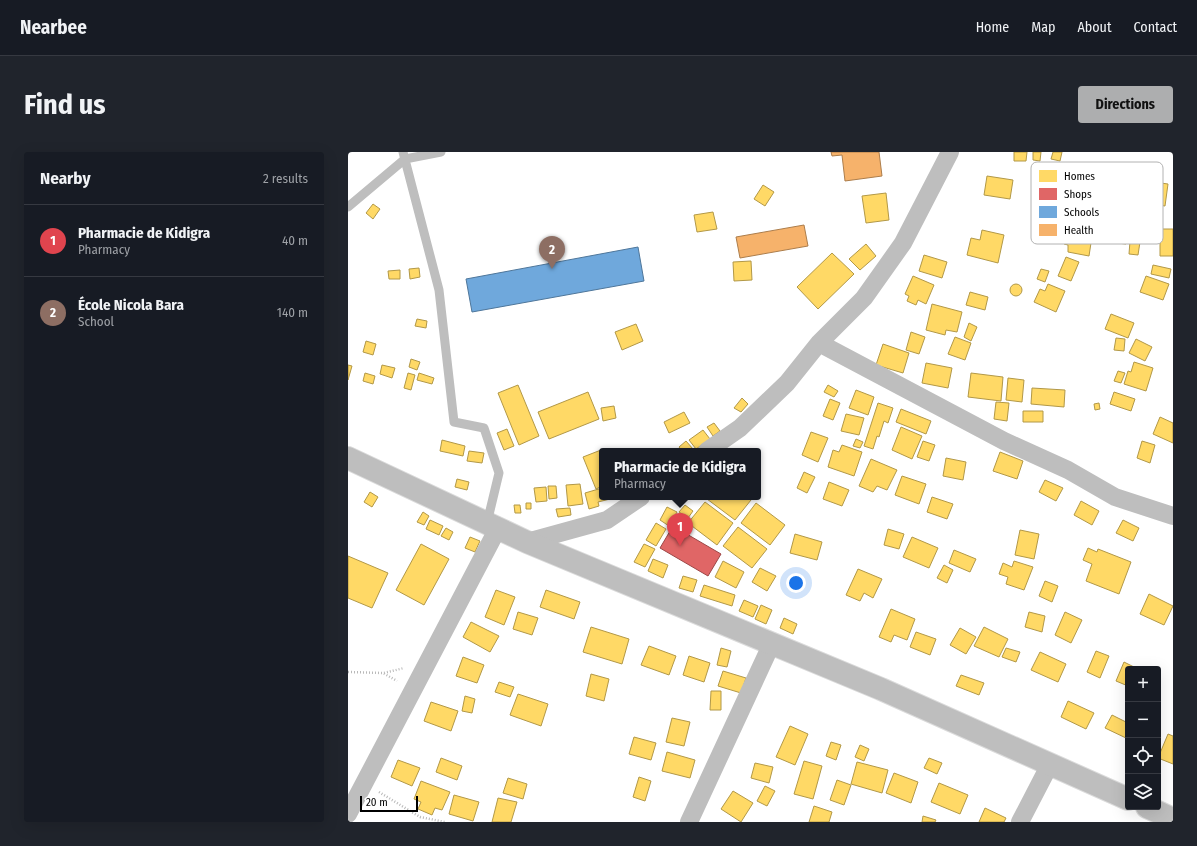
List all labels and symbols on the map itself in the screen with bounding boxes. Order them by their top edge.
legend [1031,162,1163,244]
text: Homes [1064,170,1095,183]
text: Shops [1064,188,1092,201]
text: Schools [1064,206,1099,219]
text: Health [1064,224,1094,237]
pin: 2 [539,236,565,269]
pin: 1 [667,513,693,546]
your location [786,573,806,593]
scale bar [360,794,418,813]

